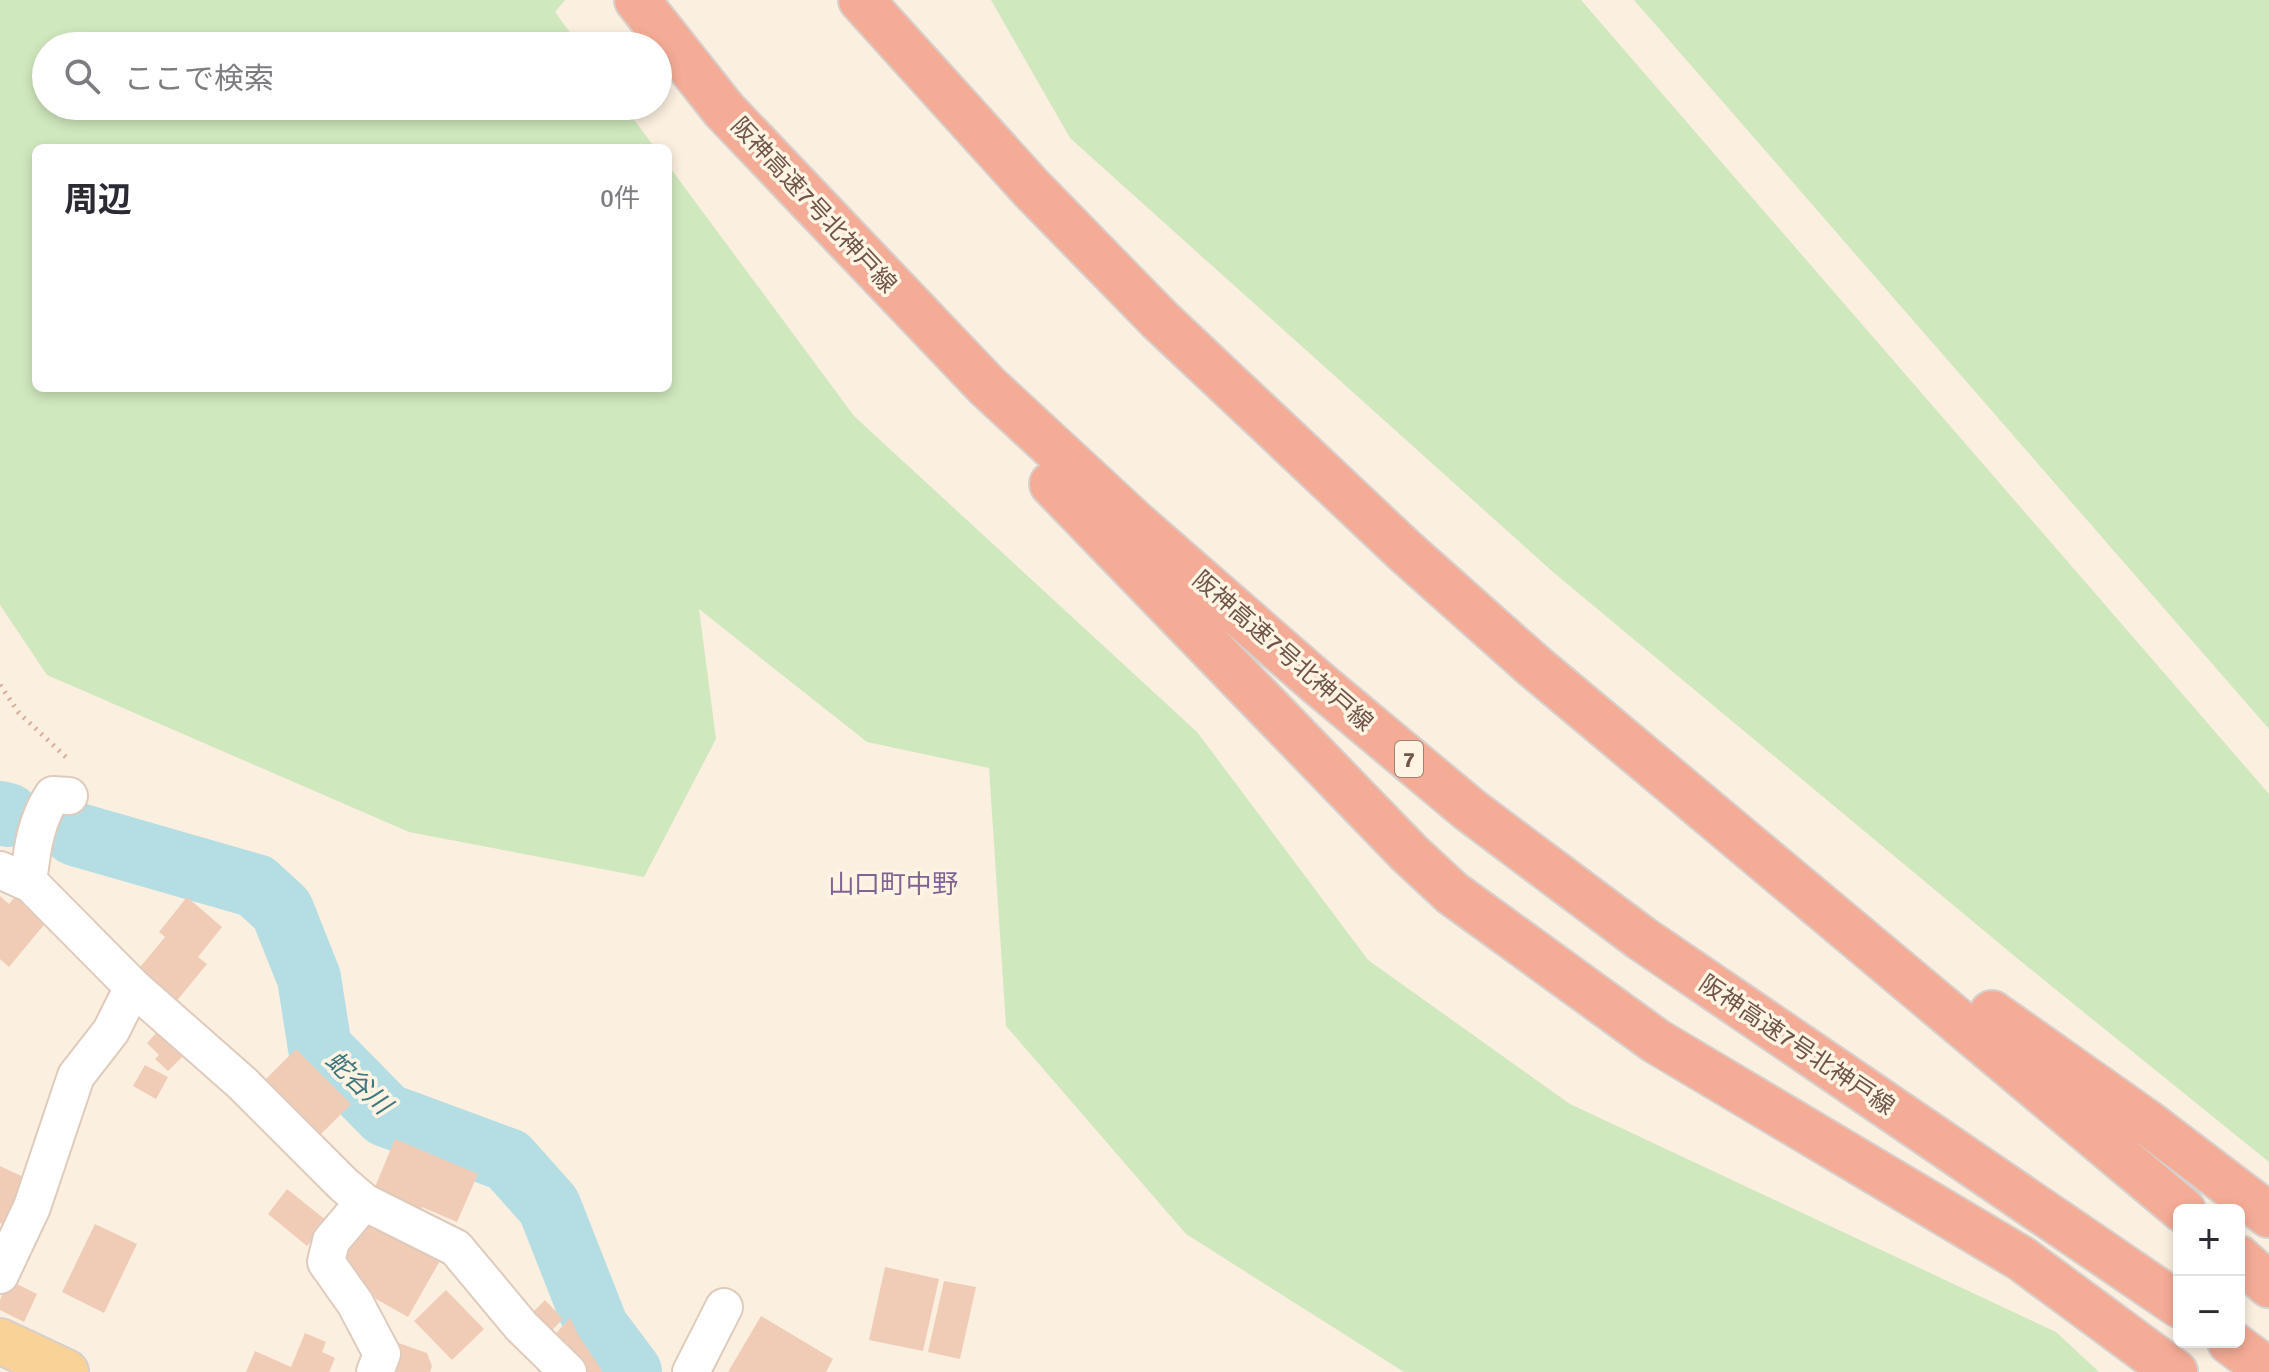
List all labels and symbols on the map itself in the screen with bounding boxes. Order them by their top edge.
street label: 阪神高速7号北神戸線 [725,111,903,299]
street label: 阪神高速7号北神戸線 [1187,565,1379,737]
road number: 7 [1395,741,1423,777]
district label: 山口町中野 [828,869,958,901]
street label: 阪神高速7号北神戸線 [1694,969,1900,1121]
water label: 蛇谷川 [319,1045,400,1123]

